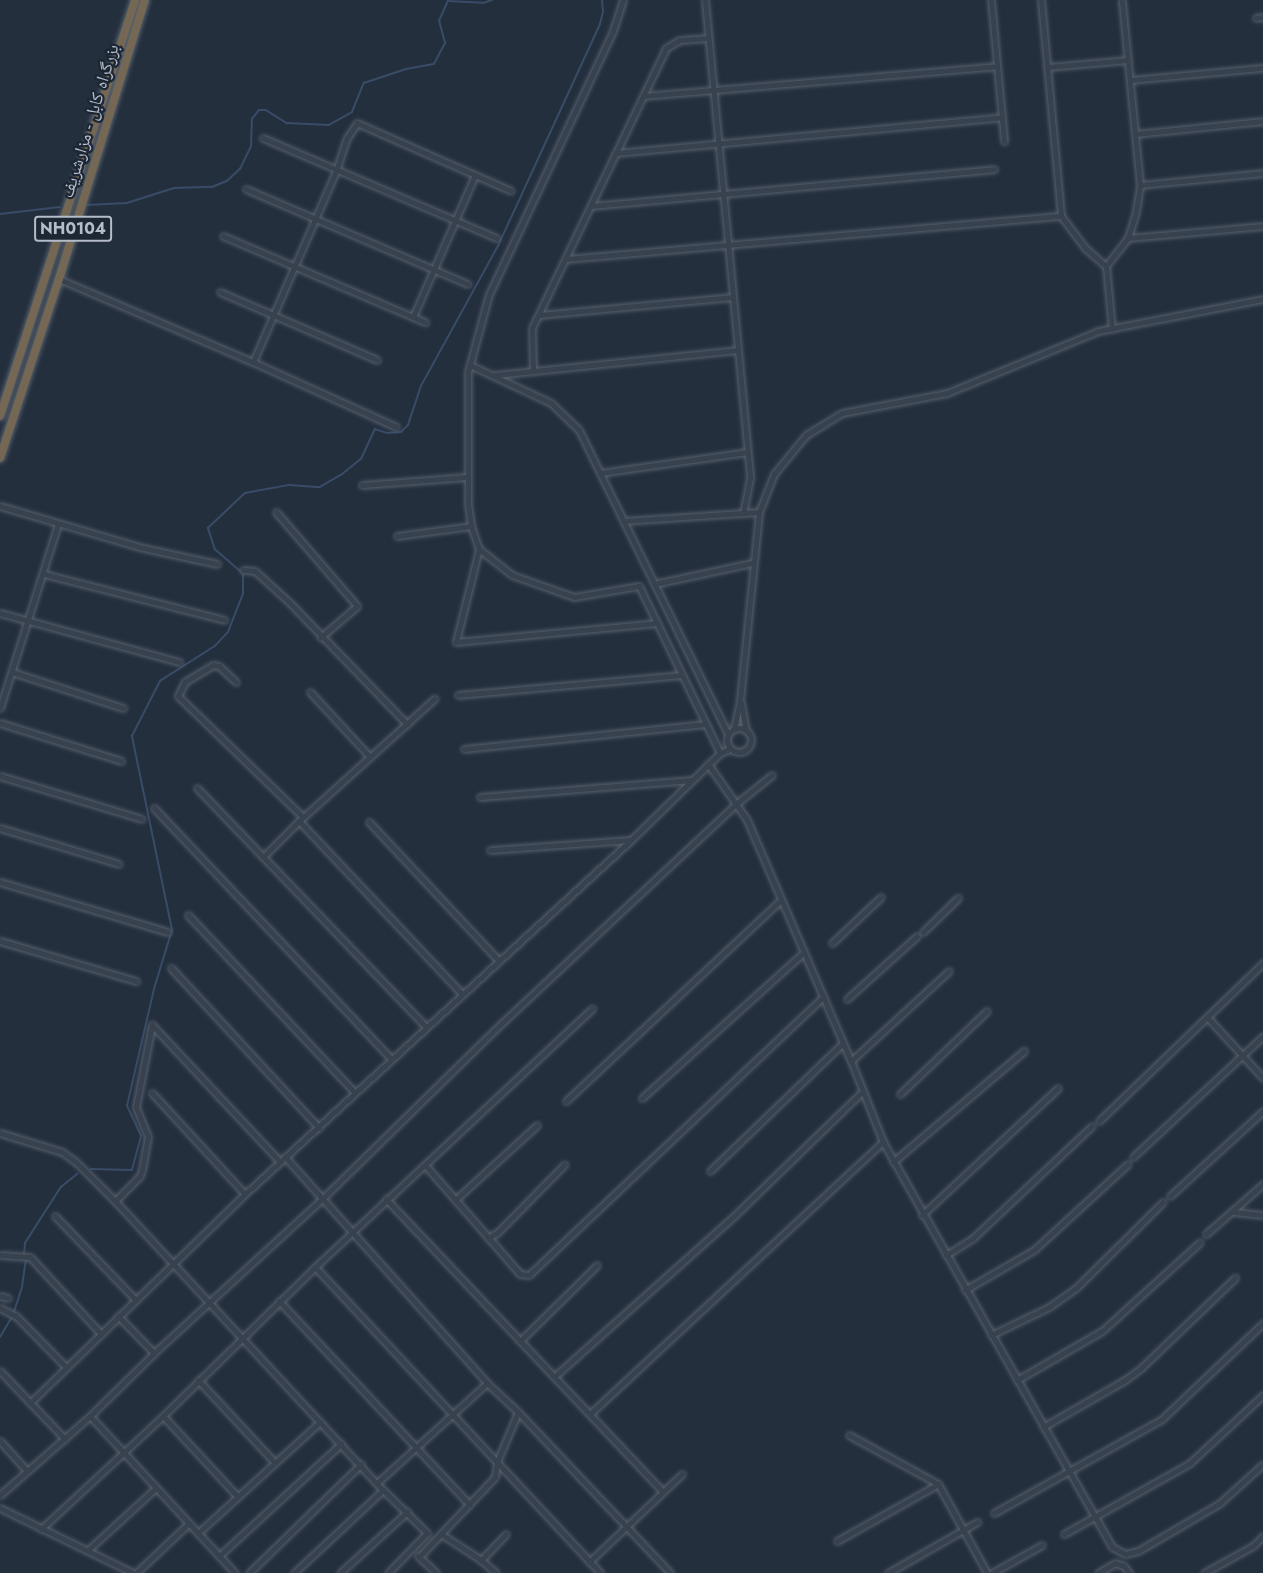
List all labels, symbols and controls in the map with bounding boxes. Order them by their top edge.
street label: بزرگراه کابل - مزارشریف [56,41,124,201]
road number: NH0104 [34,216,112,242]

